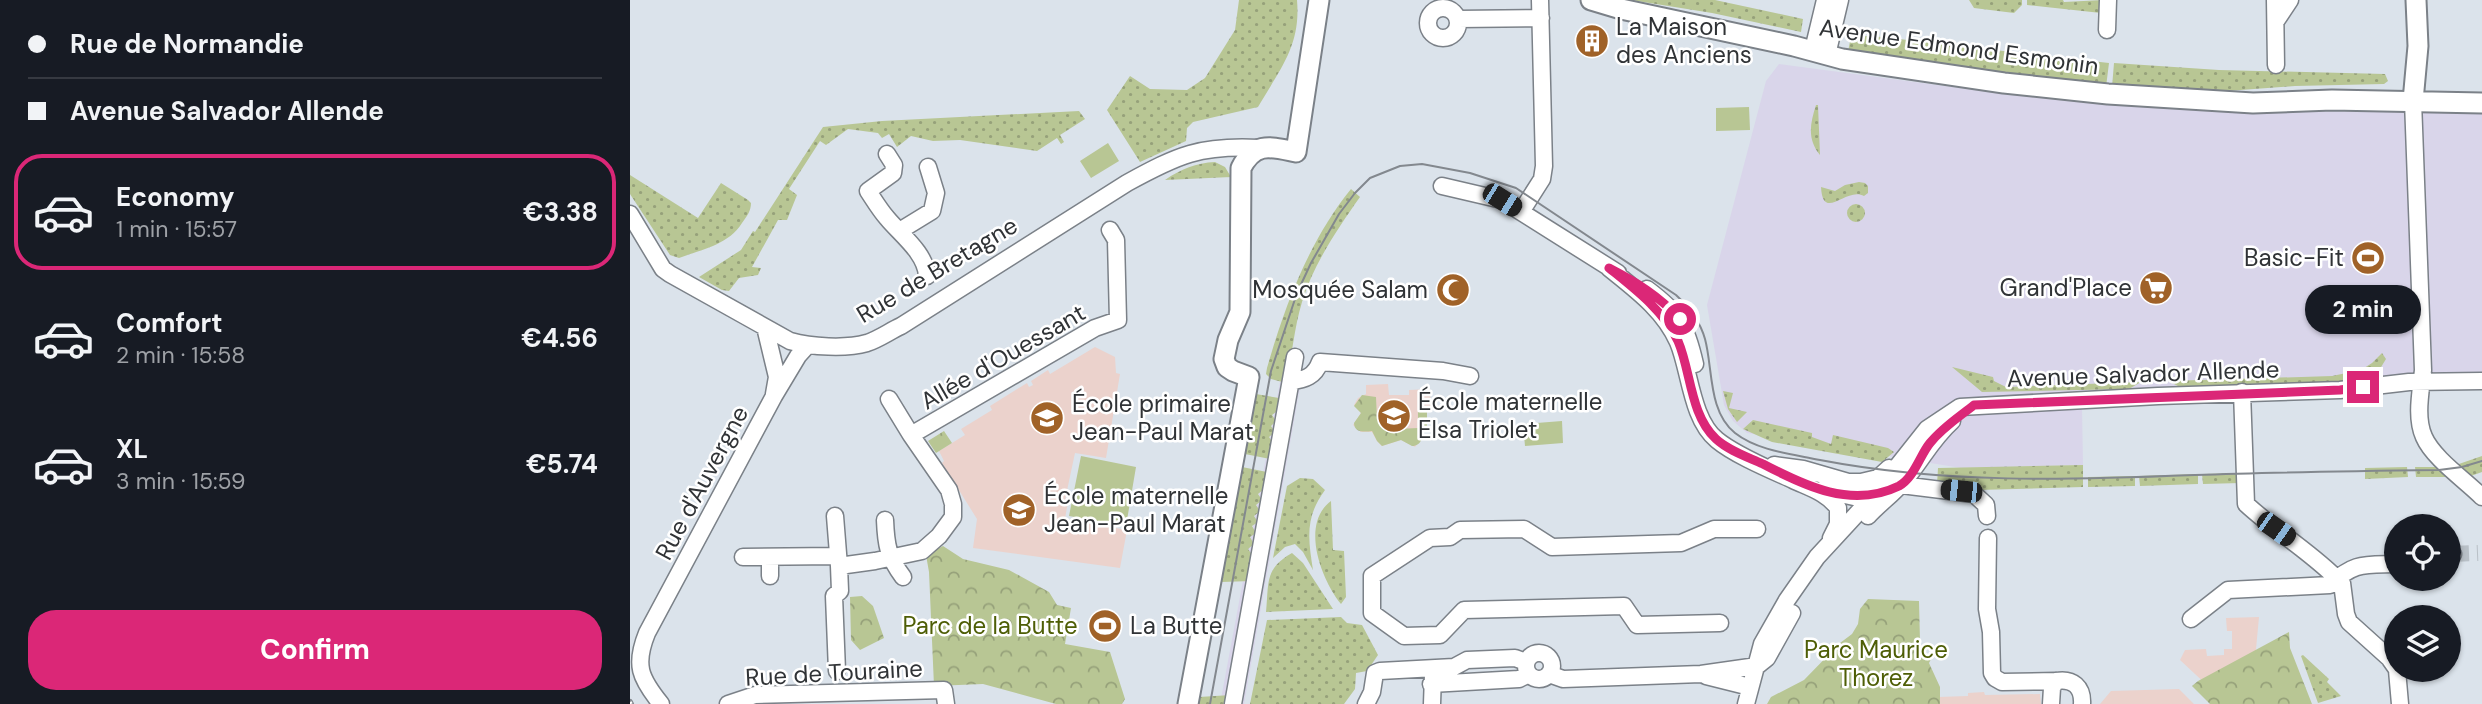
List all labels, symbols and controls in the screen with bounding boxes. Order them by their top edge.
place label: La Maison des Anciens [1616,11,1752,70]
street label: Avenue Edmond Esmonin [1817,12,2101,81]
building icon: La Maison des Anciens [1573,22,1611,60]
text: Rue de Normandie [70,27,304,61]
text: Avenue Salvador Allende [70,94,384,128]
text: Economy [116,180,234,214]
car [1479,180,1526,220]
icon: car [32,181,95,244]
text: €3.38 [523,195,598,229]
street label: Rue de Bretagne [851,209,1023,330]
text: 1 min · 15:57 [116,214,237,244]
sports icon: Basic-Fit [2349,239,2387,277]
place label: Basic-Fit [2244,242,2344,273]
supermarket icon: Grand'Place [2137,269,2175,307]
mosque icon: Mosquée Salam [1434,271,1472,309]
place label: Grand'Place [2000,272,2132,303]
place label: Mosquée Salam [1252,274,1428,305]
callout: 2 min [2305,286,2421,334]
text: 2 min [2333,294,2393,324]
street label: Allée d'Ouessant [915,297,1091,416]
route start [1664,303,1696,335]
text: Comfort [116,306,222,340]
icon: car [32,307,95,370]
text: €4.56 [521,321,598,355]
text: 2 min · 15:58 [116,340,245,370]
street label: Avenue Salvador Allende [2006,353,2280,394]
route end [2347,371,2379,403]
place label: École maternelle Elsa Triolet [1418,386,1602,445]
place label: École primaire Jean-Paul Marat [1072,388,1254,447]
school or university icon: École maternelle Elsa Triolet [1375,397,1413,435]
school or university icon: École primaire Jean-Paul Marat [1028,399,1066,437]
street label: Rue d'Auvergne [648,400,755,565]
text: XL [116,432,148,466]
icon: car [32,433,95,496]
text: €5.74 [526,447,598,481]
text: 3 min · 15:59 [116,466,245,496]
car [1940,478,1983,504]
place label: École maternelle Jean-Paul Marat [1044,480,1228,539]
school or university icon: École maternelle Jean-Paul Marat [1000,491,1038,529]
car [2253,508,2300,550]
map controls [2384,514,2461,682]
button: locate [2384,514,2461,591]
button: layers [2384,605,2461,682]
sports icon: La Butte [1086,607,1124,645]
button: Confirm [28,610,602,690]
park label: Parc de la Butte [902,610,1078,641]
place label: La Butte [1130,610,1222,641]
park label: Parc Maurice Thorez [1804,634,1948,693]
street label: Rue de Touraine [745,652,923,693]

